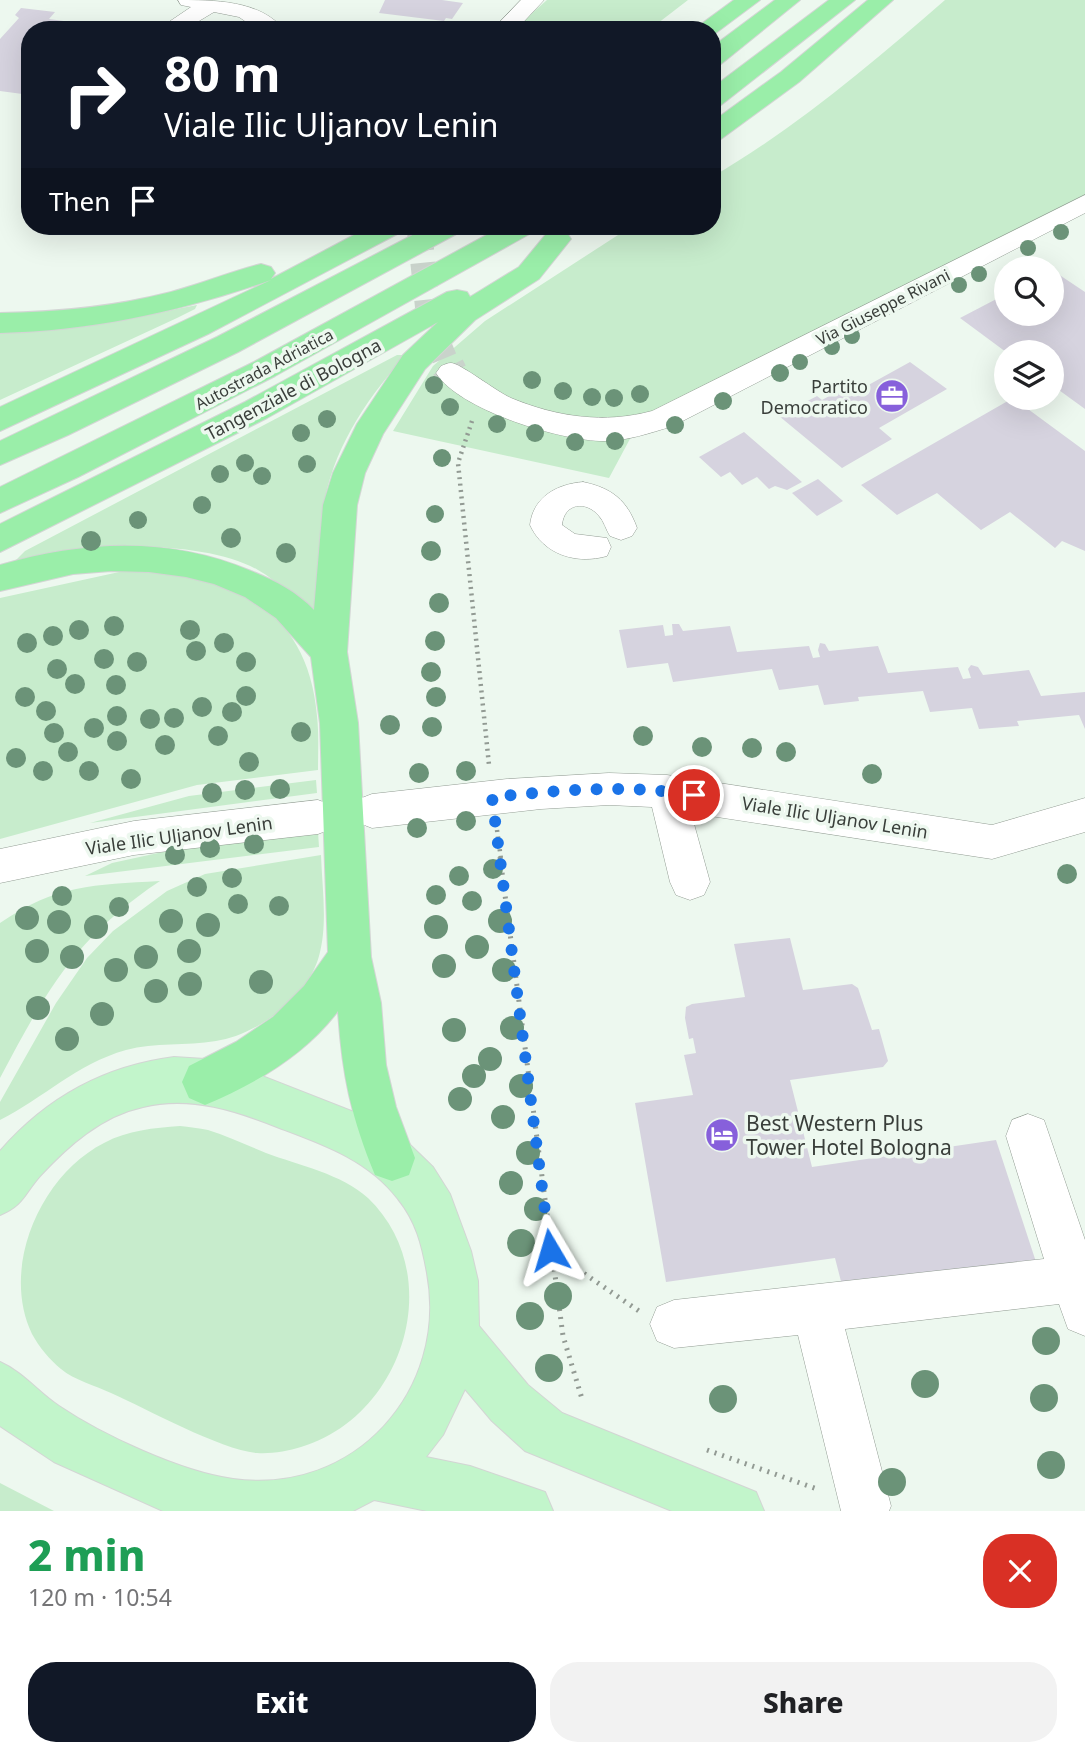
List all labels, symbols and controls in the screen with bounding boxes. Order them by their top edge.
text: 80 m [164,40,281,106]
icon: right [49,49,140,140]
text: Viale Ilic Uljanov Lenin [164,103,499,146]
icon: arrive [124,182,162,220]
text: Then [49,183,110,219]
map controls [994,256,1064,410]
button: search [994,256,1064,326]
street label: Via Giuseppe Rivani [812,264,954,350]
street label: Autostrada Adriatica [191,323,337,415]
street label: Tangenziale di Bologna [201,332,385,446]
button: layers [994,340,1064,410]
place label: Partito Democratico [761,374,868,419]
office icon: Partito Democratico [873,377,911,415]
pin [664,765,724,825]
icon: arrive [675,776,713,814]
street label: Viale Ilic Uljanov Lenin [740,790,930,844]
street label: Viale Ilic Uljanov Lenin [84,810,274,860]
place label: Best Western Plus Tower Hotel Bologna [746,1109,952,1161]
hotel icon: Best Western Plus Tower Hotel Bologna [703,1116,741,1154]
position arrow [513,1213,587,1287]
text: 2 min [28,1526,145,1583]
button: close [983,1534,1057,1608]
text: 120 m · 10:54 [28,1581,172,1613]
button: Exit [28,1662,536,1742]
button: Share [550,1662,1057,1742]

